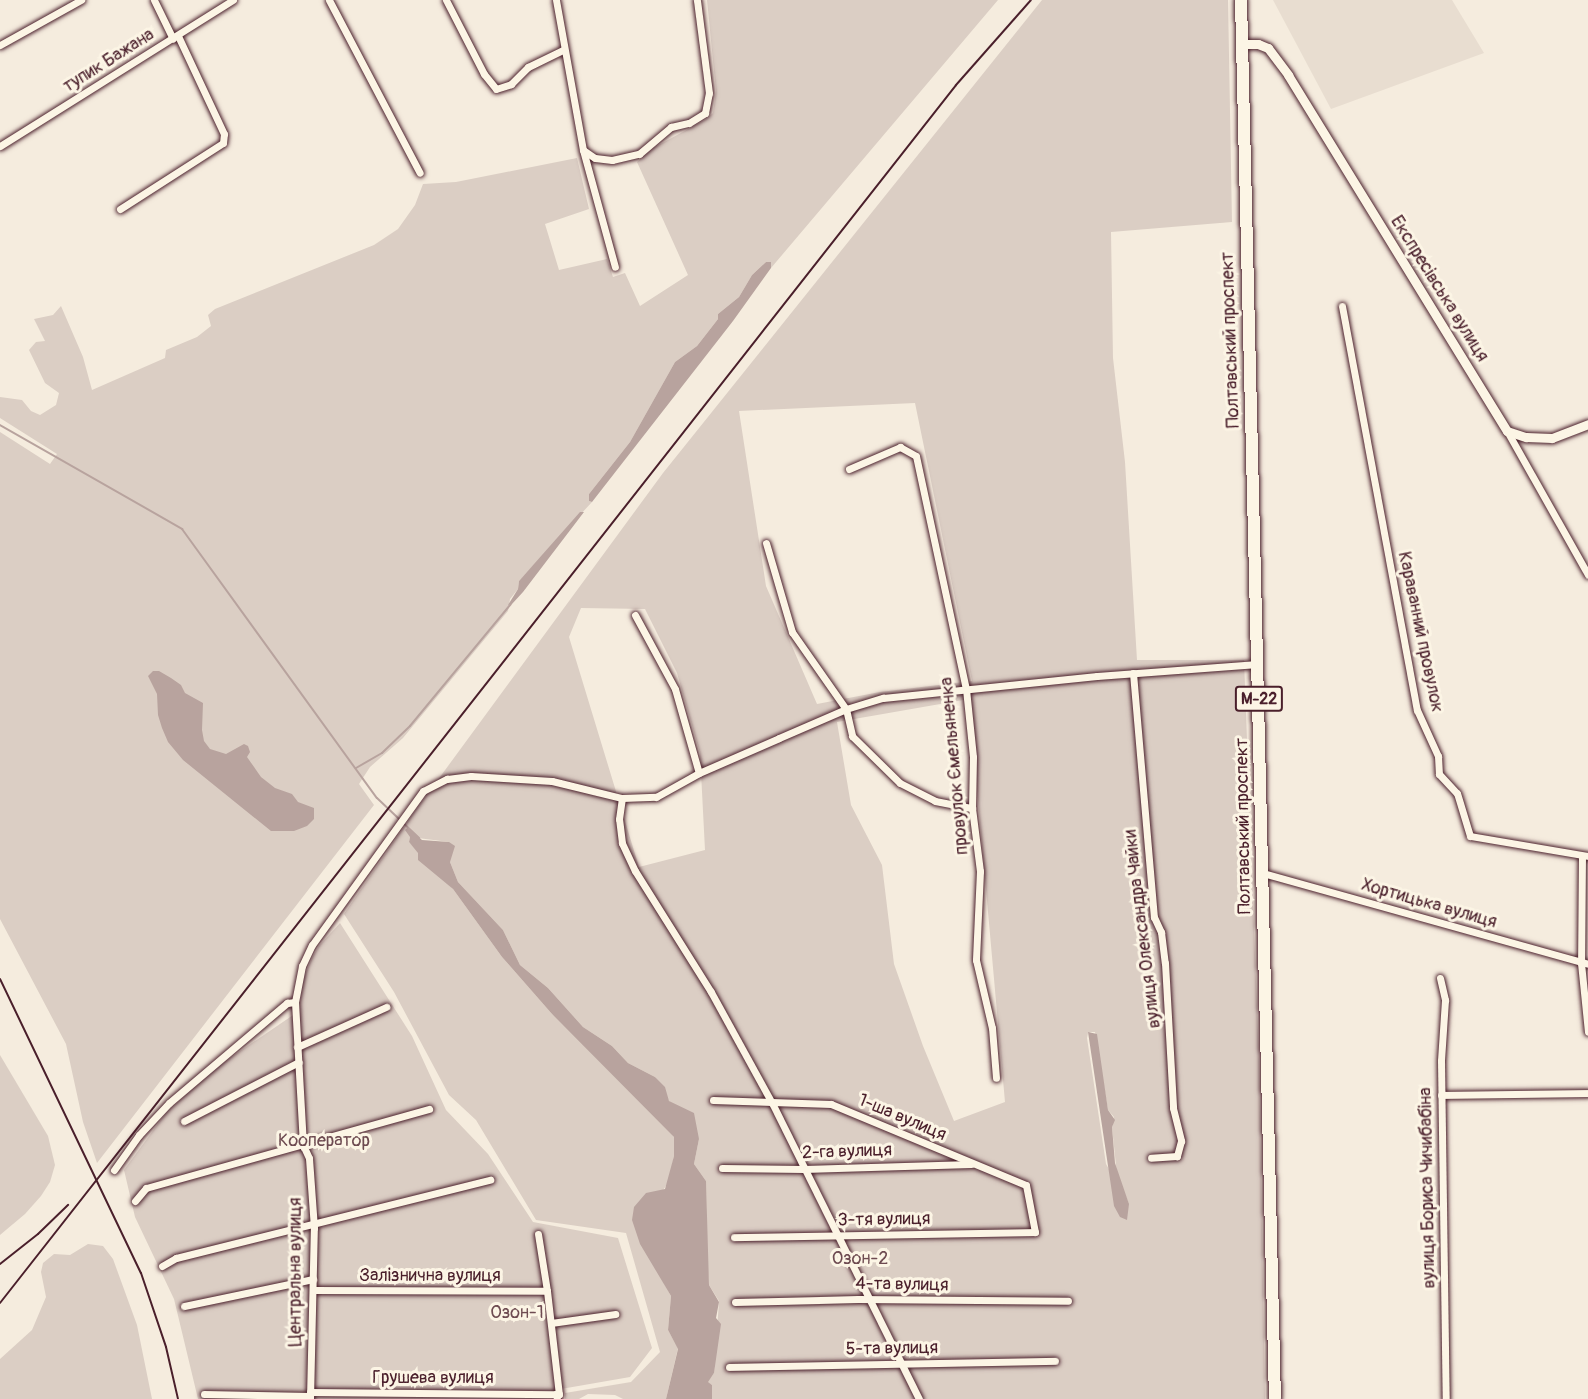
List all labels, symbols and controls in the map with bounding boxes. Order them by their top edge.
street label: тупик Бажана [59,24,159,98]
street label: Експресівська вулиця [1385,212,1493,366]
street label: Полтавський проспект [1217,252,1245,428]
street label: Караванний провулок [1392,550,1448,714]
street label: провулок Ємельяненка [936,676,974,856]
road number: М-22 [1234,686,1284,712]
street label: Полтавський проспект [1232,738,1256,914]
street label: вулиця Олександра Чайки [1120,828,1166,1030]
street label: Хортицька вулиця [1359,874,1499,934]
street label: вулиця Бориса Чичибабіна [1415,1087,1441,1289]
street label: 1-ша вулиця [855,1090,949,1146]
park label: Кооператор [278,1130,370,1152]
street label: 2-га вулиця [802,1140,892,1164]
street label: Центральна вулиця [285,1197,307,1347]
street label: 3-тя вулиця [837,1208,931,1232]
park label: Озон-2 [832,1248,888,1270]
street label: Залізнична вулиця [359,1265,501,1287]
street label: 4-та вулиця [855,1273,949,1297]
park label: Озон-1 [490,1302,544,1324]
street label: 5-та вулиця [846,1337,938,1361]
street label: Грушева вулиця [372,1367,494,1389]

